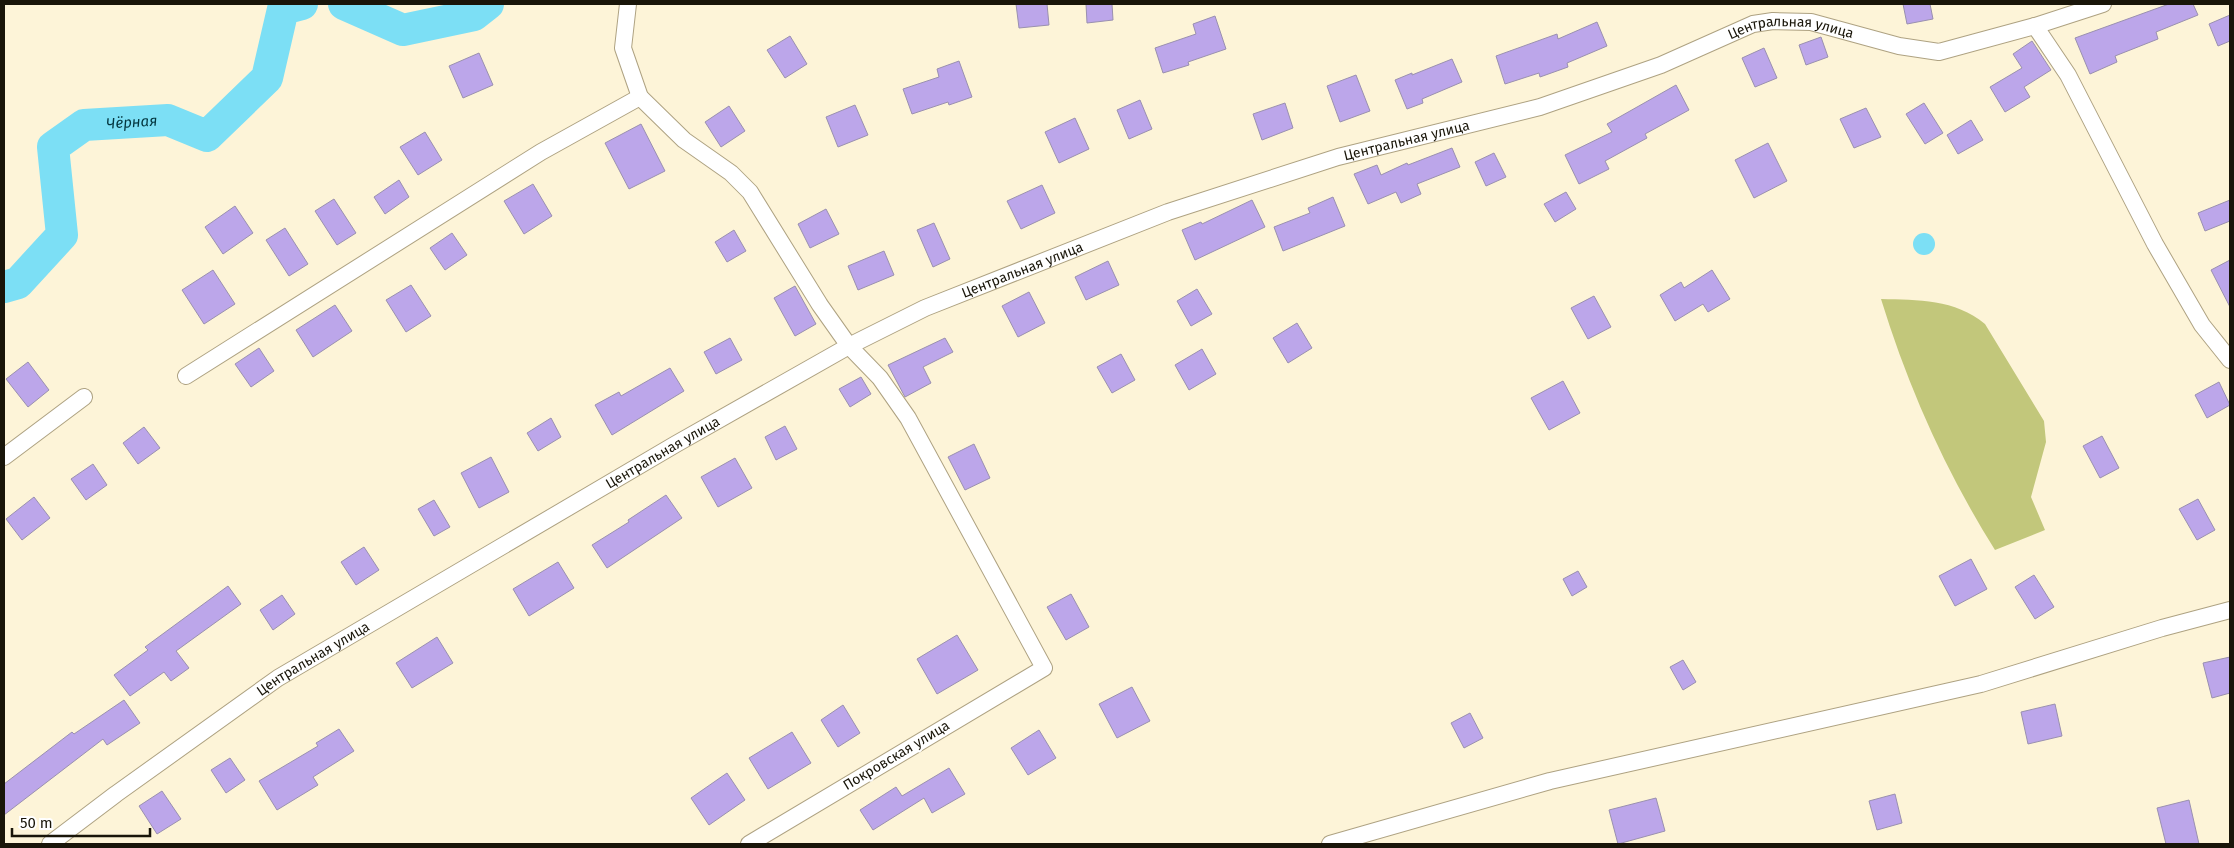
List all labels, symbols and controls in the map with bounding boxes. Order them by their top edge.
street label: Центральная улица [1725,13,1855,43]
water label: Чёрная [106,112,158,133]
street label: Центральная улица [1342,117,1471,164]
street label: Центральная улица [959,238,1086,302]
street label: Центральная улица [603,413,723,492]
street label: Центральная улица [253,618,373,700]
street label: Покровская улица [840,717,953,794]
scale bar [12,806,150,838]
text: 50 m [20,814,53,832]

